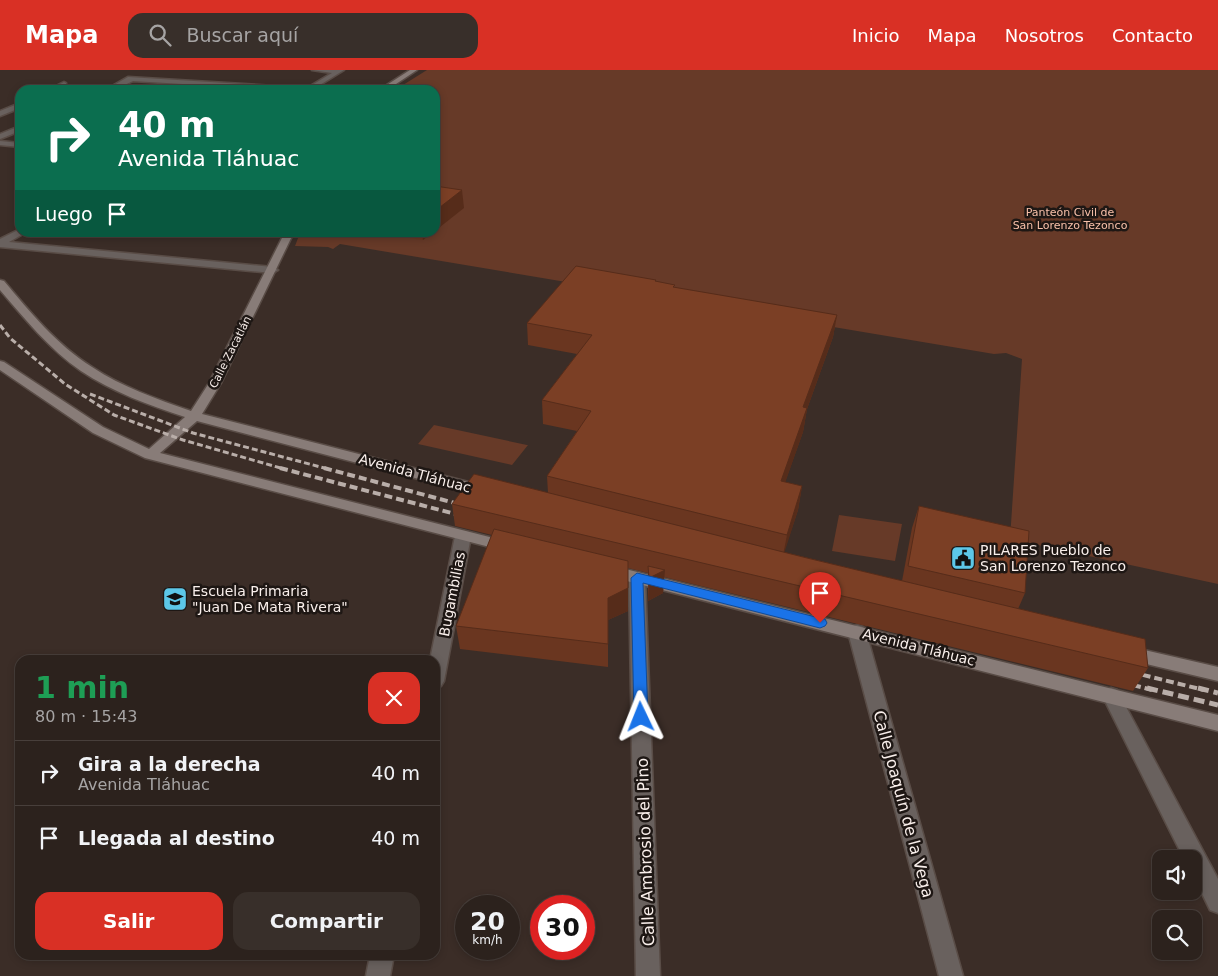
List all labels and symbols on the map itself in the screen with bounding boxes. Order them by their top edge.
park label: Panteón Civil de San Lorenzo Tezonco [1013,206,1128,232]
street label: Calle Zacatlán [207,314,254,390]
street label: Avenida Tláhuac [357,450,473,496]
place label: PILARES Pueblo de San Lorenzo Tezonco [980,542,1126,574]
public building icon: PILARES Pueblo de San Lorenzo Tezonco [950,545,976,571]
street label: Bugambilias [436,550,468,638]
pin [799,572,841,623]
place label: Escuela Primaria "Juan De Mata Rivera" [192,583,348,615]
school or university icon: Escuela Primaria "Juan De Mata Rivera" [162,586,188,612]
street label: Avenida Tláhuac [861,625,977,669]
position arrow [614,690,666,742]
street label: Calle Joaquín de la Vega [869,708,938,900]
street label: Calle Ambrosio del Pino [633,758,658,946]
speed limit sign: 30 [530,895,595,960]

